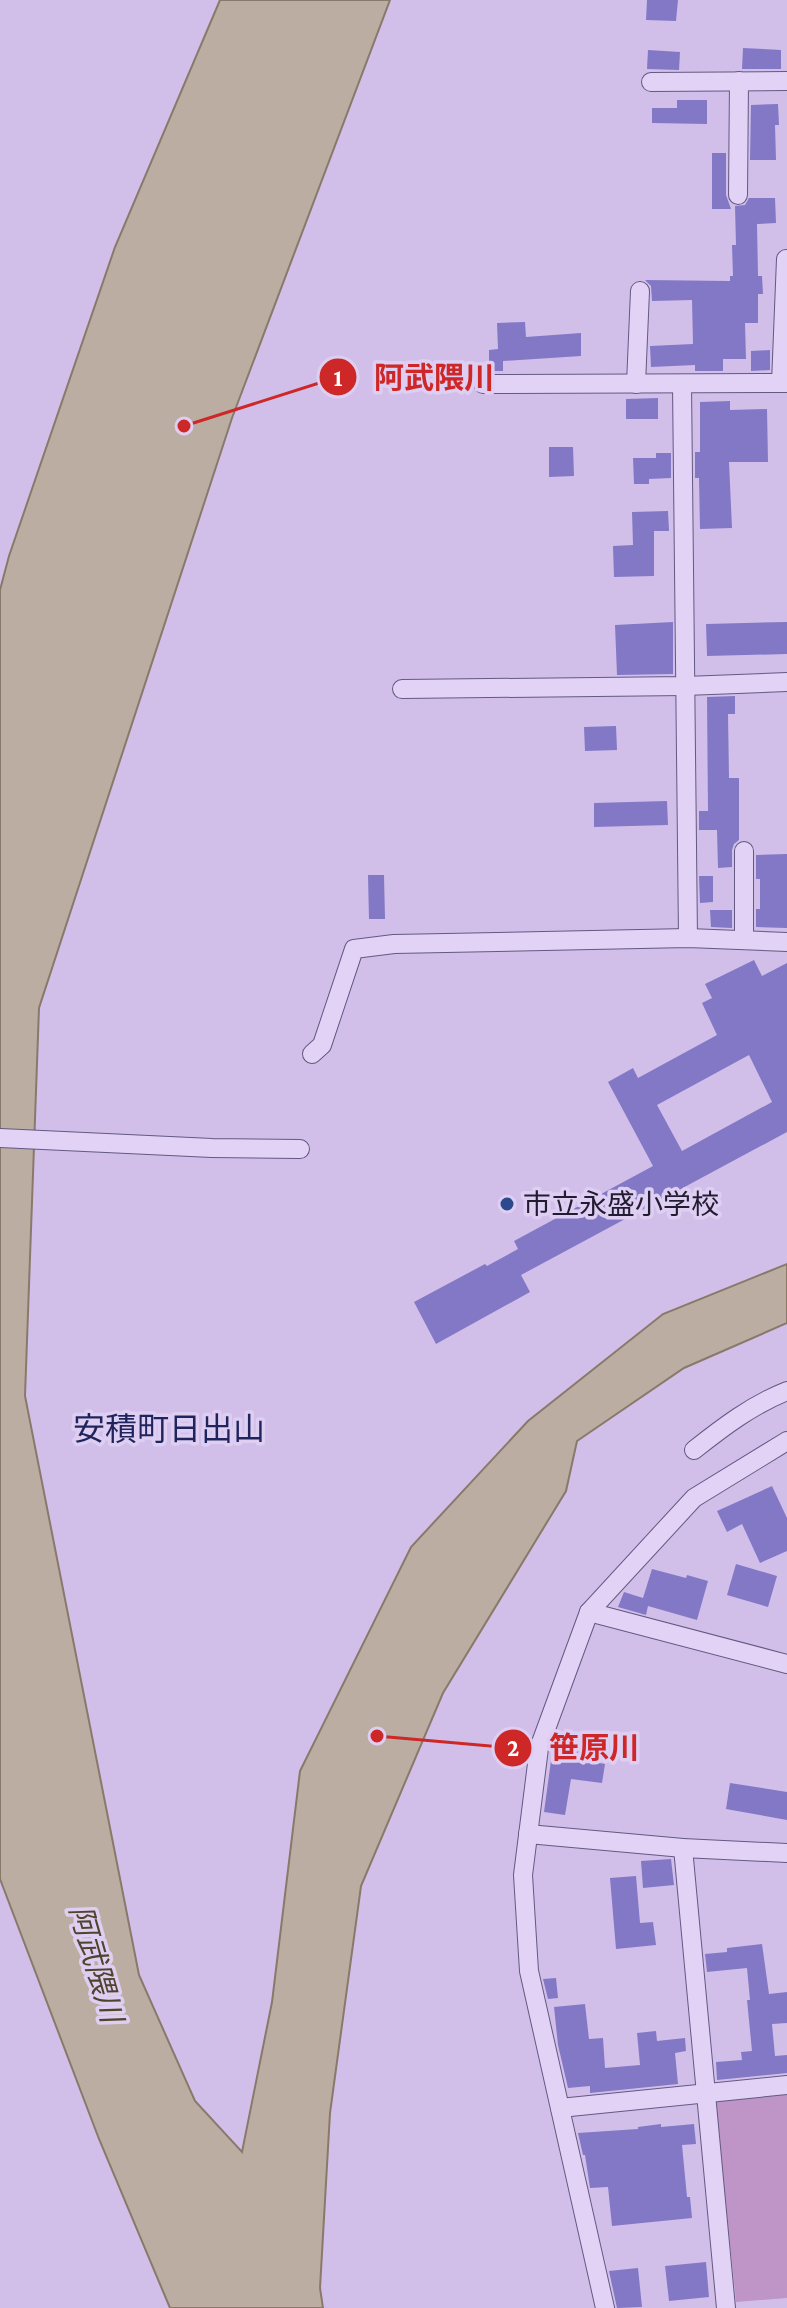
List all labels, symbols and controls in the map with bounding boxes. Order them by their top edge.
callout: 阿武隈川 [318,350,510,404]
text: 阿武隈川 [374,361,494,394]
text: 1 [334,364,343,391]
place label: 市立永盛小学校 [523,1189,719,1220]
marker: 市立永盛小学校 [498,1195,516,1213]
district label: 安積町日出山 [73,1411,265,1447]
callout: 笹原川 [493,1721,655,1775]
text: 笹原川 [549,1731,639,1764]
text: 2 [507,1734,519,1761]
water label: 阿武隈川 [64,1902,130,2029]

